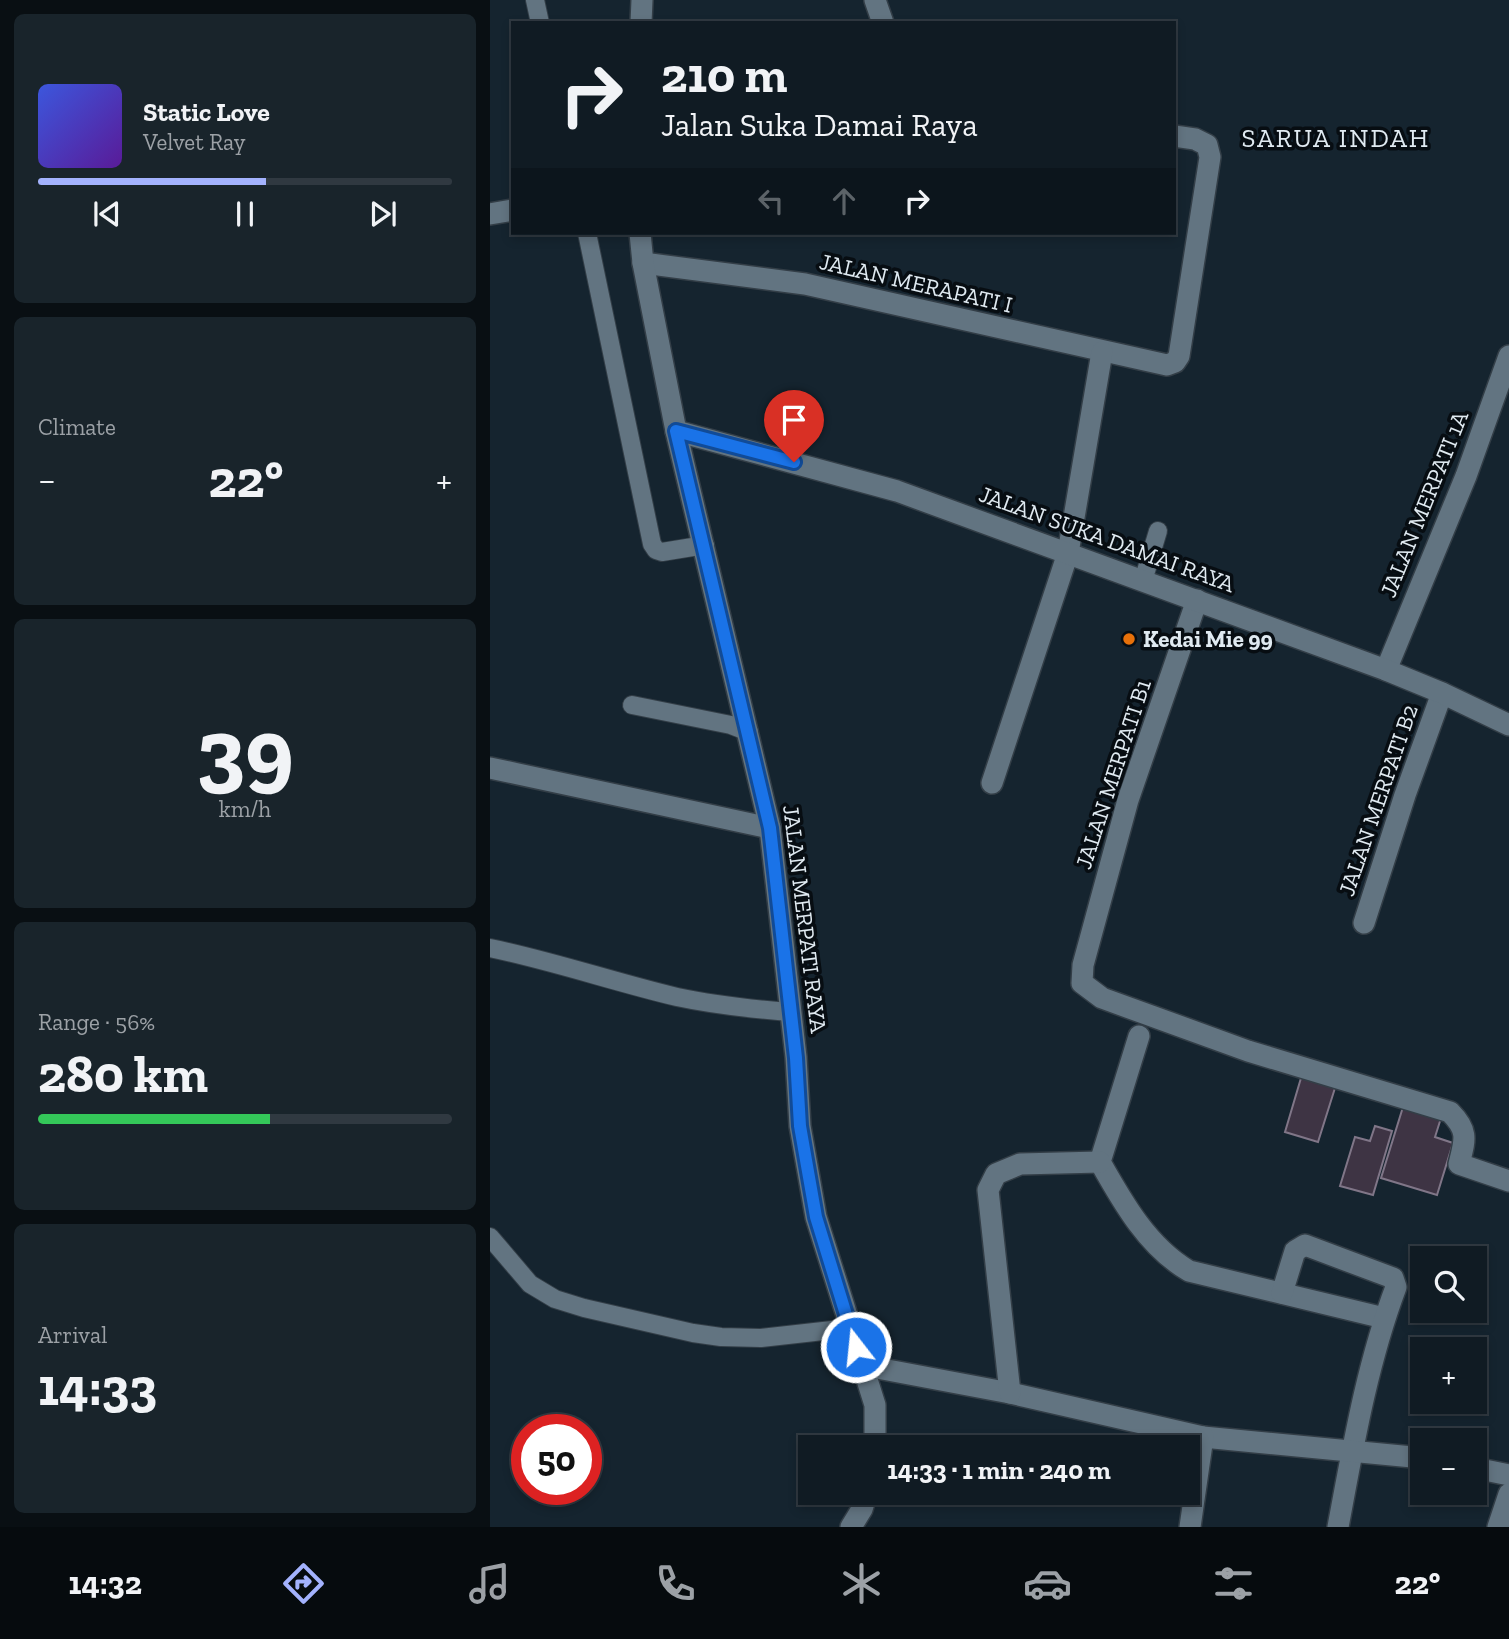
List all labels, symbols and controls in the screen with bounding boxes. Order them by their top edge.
text: 210 m [661,46,787,105]
icon: right [546,49,637,140]
text: Static Love [143,96,270,128]
text: Jalan Suka Damai Raya [661,106,978,144]
district label: SARUA INDAH [1242,122,1430,154]
text: Velvet Ray [143,128,245,156]
icon: left [752,182,790,220]
icon: ahead [825,182,863,220]
icon: right [898,182,936,220]
icon: previous [88,195,126,233]
icon: pause [226,195,264,233]
icon: next [364,195,402,233]
street label: JALAN MERAPATI I [817,247,1015,319]
pin [764,390,824,462]
icon: arrive [775,401,813,439]
street label: JALAN MERPATI 1A [1374,406,1475,601]
text: Climate [38,413,116,441]
text: 22° [209,448,283,510]
text: − [38,457,56,503]
text: + [436,457,452,503]
street label: JALAN SUKA DAMAI RAYA [975,480,1240,599]
place label: Kedai Mie 99 [1143,625,1273,653]
marker: Kedai Mie 99 [1121,631,1137,647]
street label: JALAN MERPATI B1 [1069,676,1157,872]
text: 39 [196,695,294,804]
street label: JALAN MERPATI B2 [1332,701,1424,899]
text: km/h [219,795,271,823]
street label: JALAN MERPATI RAYA [777,803,833,1036]
text: Range · 56% [38,1008,155,1036]
text: 280 km [38,1043,208,1105]
map controls [1410,1246,1487,1505]
button: search [1410,1246,1487,1323]
position arrow [819,1310,893,1384]
text: Arrival [38,1321,107,1349]
button: + [1410,1337,1487,1414]
text: 14:33 [38,1356,157,1418]
speed limit sign: 50 [511,1414,602,1505]
button: − [1410,1428,1487,1505]
text: 14:33 · 1 min · 240 m [887,1454,1111,1486]
icon: directions [279,1559,328,1608]
icon: music [465,1559,514,1608]
icon: phone [651,1559,700,1608]
icon: climate [837,1559,886,1608]
icon: car [1023,1559,1072,1608]
icon: filters [1209,1559,1258,1608]
text: 14:32 [68,1564,142,1602]
text: 22° [1395,1564,1440,1602]

